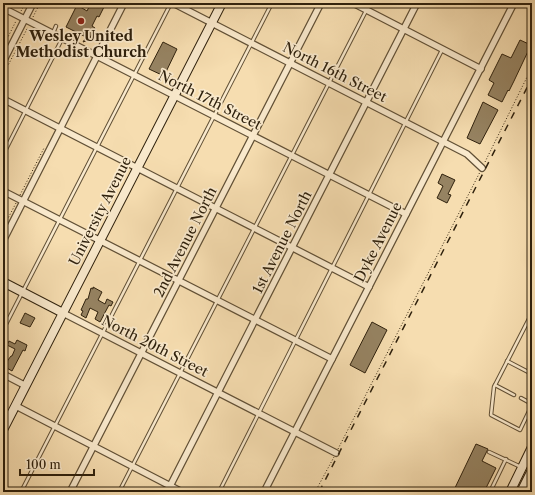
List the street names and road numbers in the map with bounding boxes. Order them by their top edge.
street label: North 16th Street [280,38,390,106]
street label: North 17th Street [156,66,264,134]
street label: University Avenue [65,153,135,268]
street label: 2nd Avenue North [149,184,221,300]
street label: 1st Avenue North [248,187,316,296]
street label: Dyke Avenue [350,199,406,285]
street label: North 20th Street [99,311,211,381]

